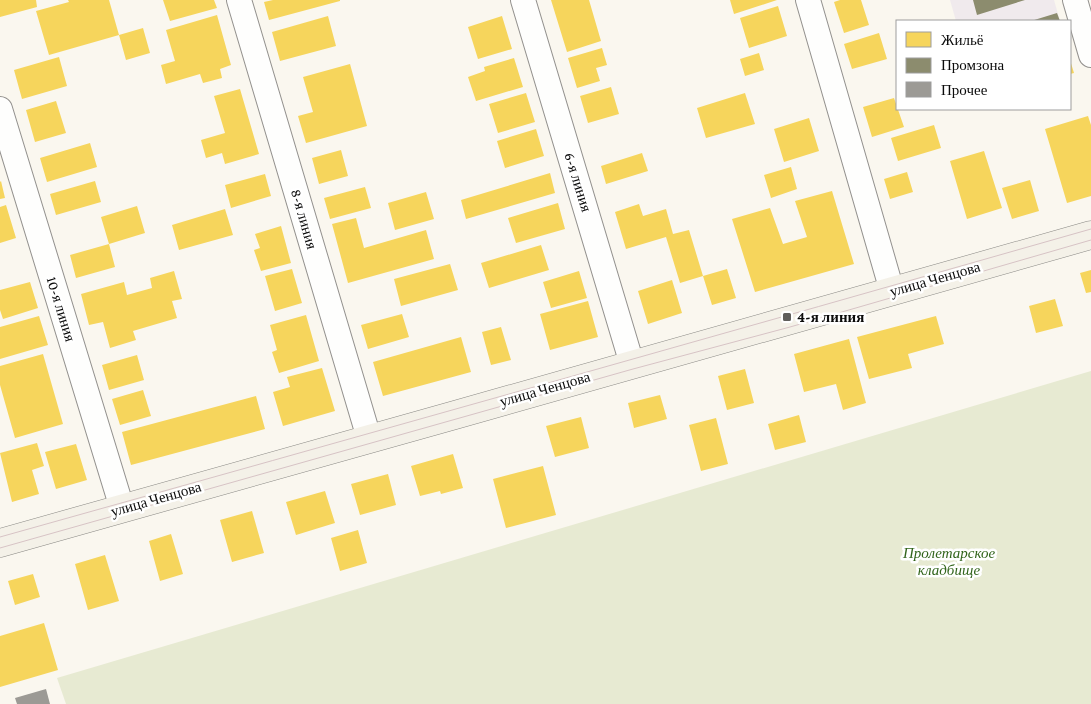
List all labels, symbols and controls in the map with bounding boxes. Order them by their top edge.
legend [896,20,1071,110]
text: Жильё [941,32,984,48]
text: Промзона [941,57,1004,73]
text: Прочее [941,82,988,98]
street label: 6-я линия [561,150,595,214]
street label: 8-я линия [288,187,320,251]
street label: улица Ченцова [888,258,982,300]
street label: 10-я линия [44,275,78,344]
place label: 4-я линия [797,309,864,325]
marker: 4-я линия [781,311,793,323]
street label: улица Ченцова [498,368,592,410]
street label: улица Ченцова [109,478,203,520]
park label: Пролетарское кладбище [902,545,995,578]

